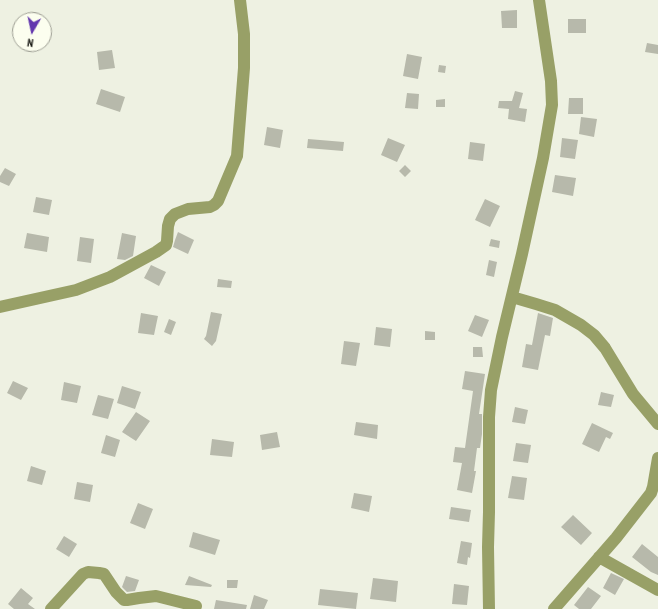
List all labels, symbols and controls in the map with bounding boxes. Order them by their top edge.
north arrow [12,12,52,52]
text: N [26,35,34,50]

